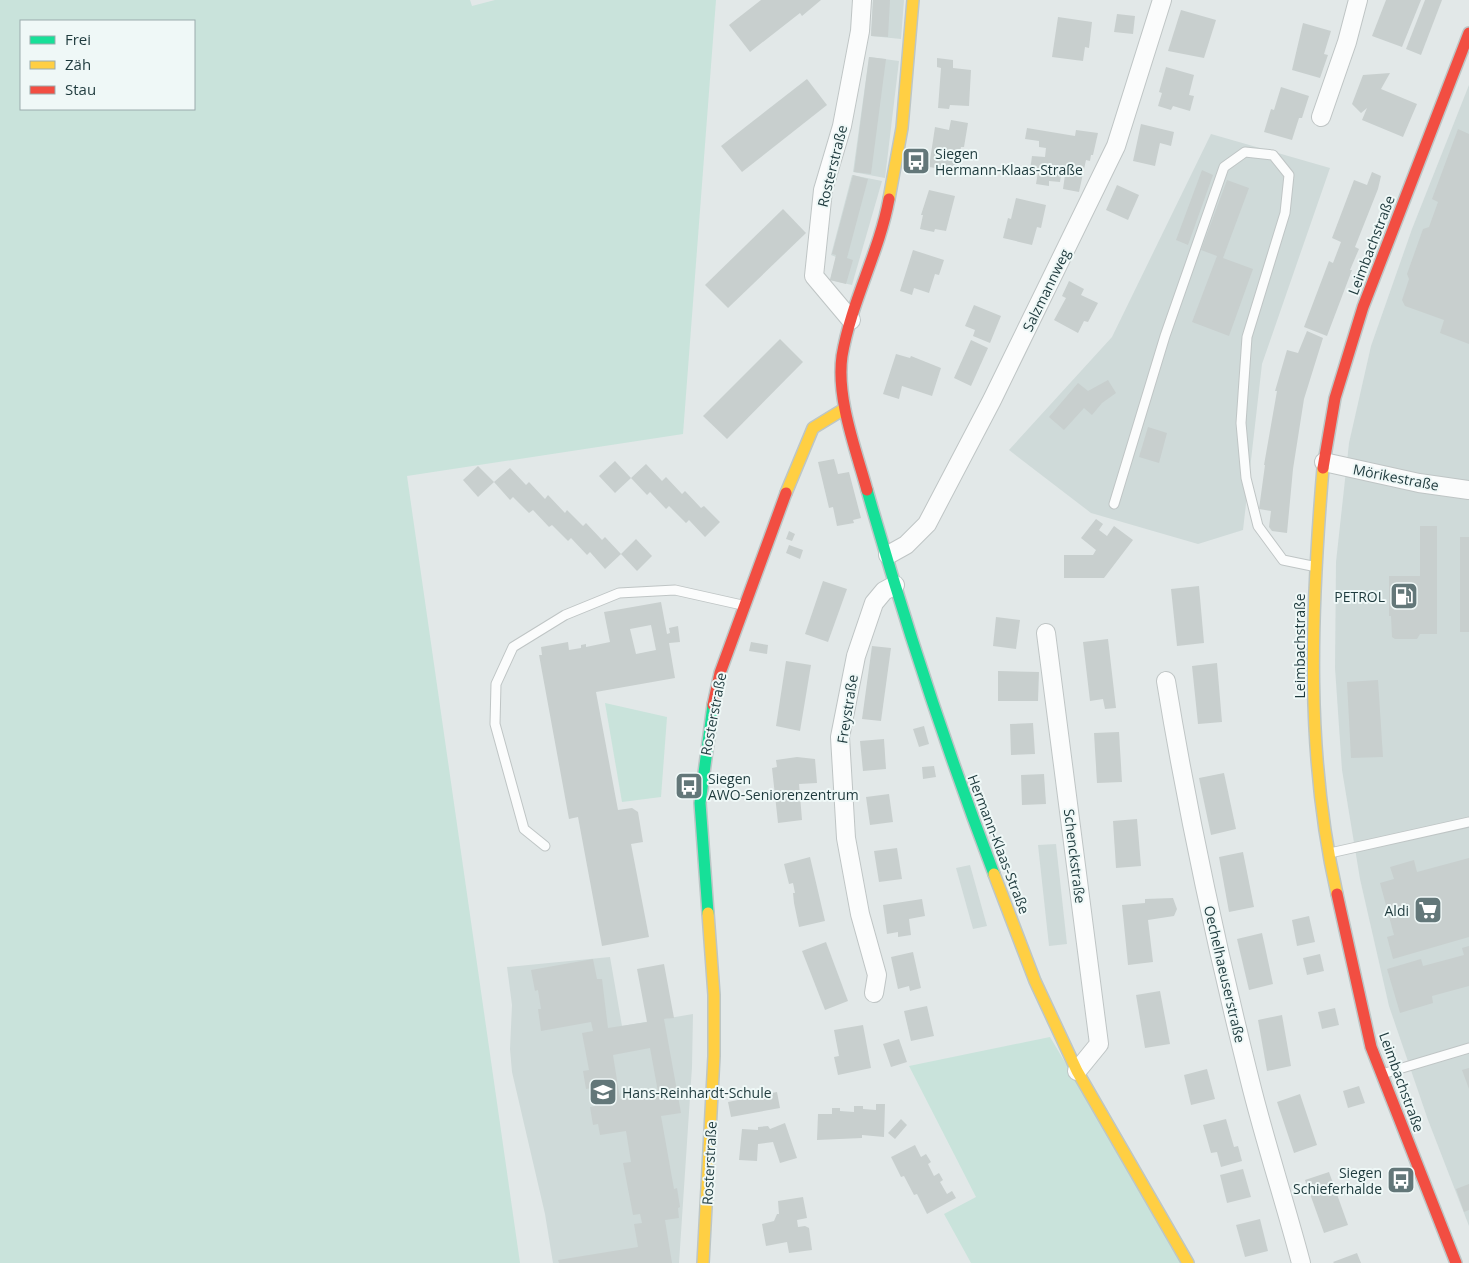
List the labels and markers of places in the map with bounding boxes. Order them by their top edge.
place label: Siegen Hermann-Klaas-Straße [935,144,1083,179]
bus stop icon: Siegen Hermann-Klaas-Straße [901,146,931,176]
fuel station icon: PETROL [1389,581,1419,611]
place label: PETROL [1334,587,1385,606]
place label: Siegen AWO-Seniorenzentrum [708,769,859,804]
bus stop icon: Siegen AWO-Seniorenzentrum [674,771,704,801]
supermarket icon: Aldi [1413,895,1443,925]
place label: Aldi [1385,901,1409,920]
school or university icon: Hans-Reinhardt-Schule [588,1077,618,1107]
place label: Hans-Reinhardt-Schule [622,1083,772,1102]
place label: Siegen Schieferhalde [1293,1163,1382,1198]
bus stop icon: Siegen Schieferhalde [1386,1165,1416,1195]

